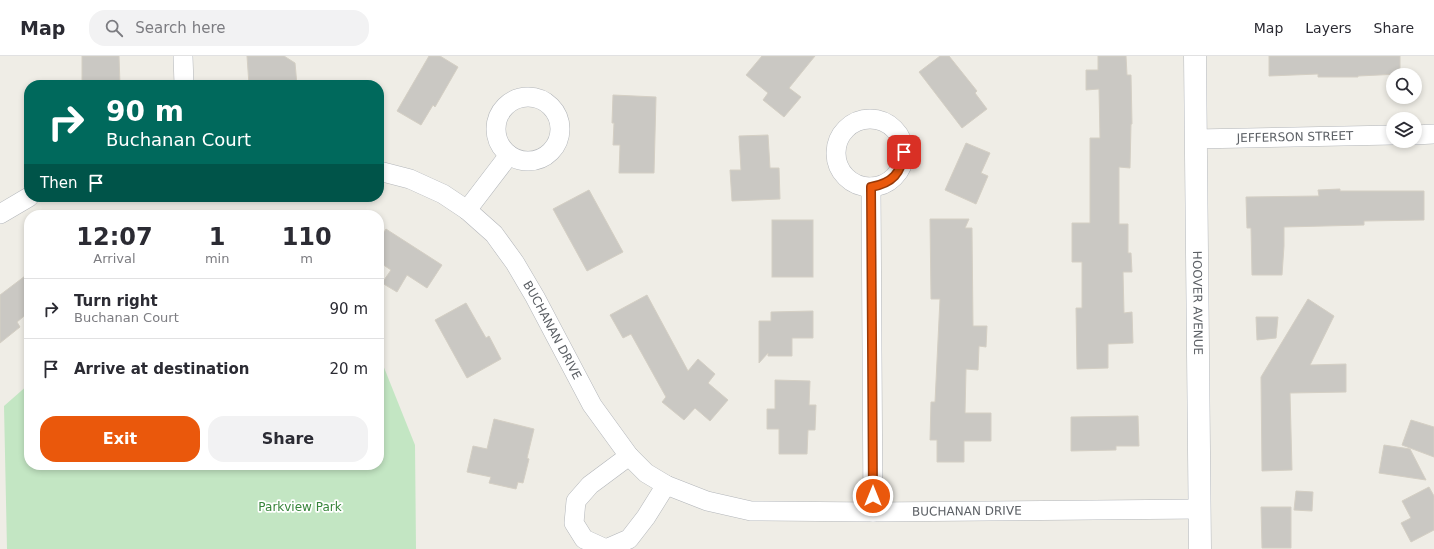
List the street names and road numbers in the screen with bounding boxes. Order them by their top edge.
street label: JEFFERSON STREET [1236,129,1354,145]
street label: HOOVER AVENUE [1190,251,1205,355]
street label: BUCHANAN DRIVE [520,279,584,382]
street label: BUCHANAN DRIVE [912,504,1022,519]

